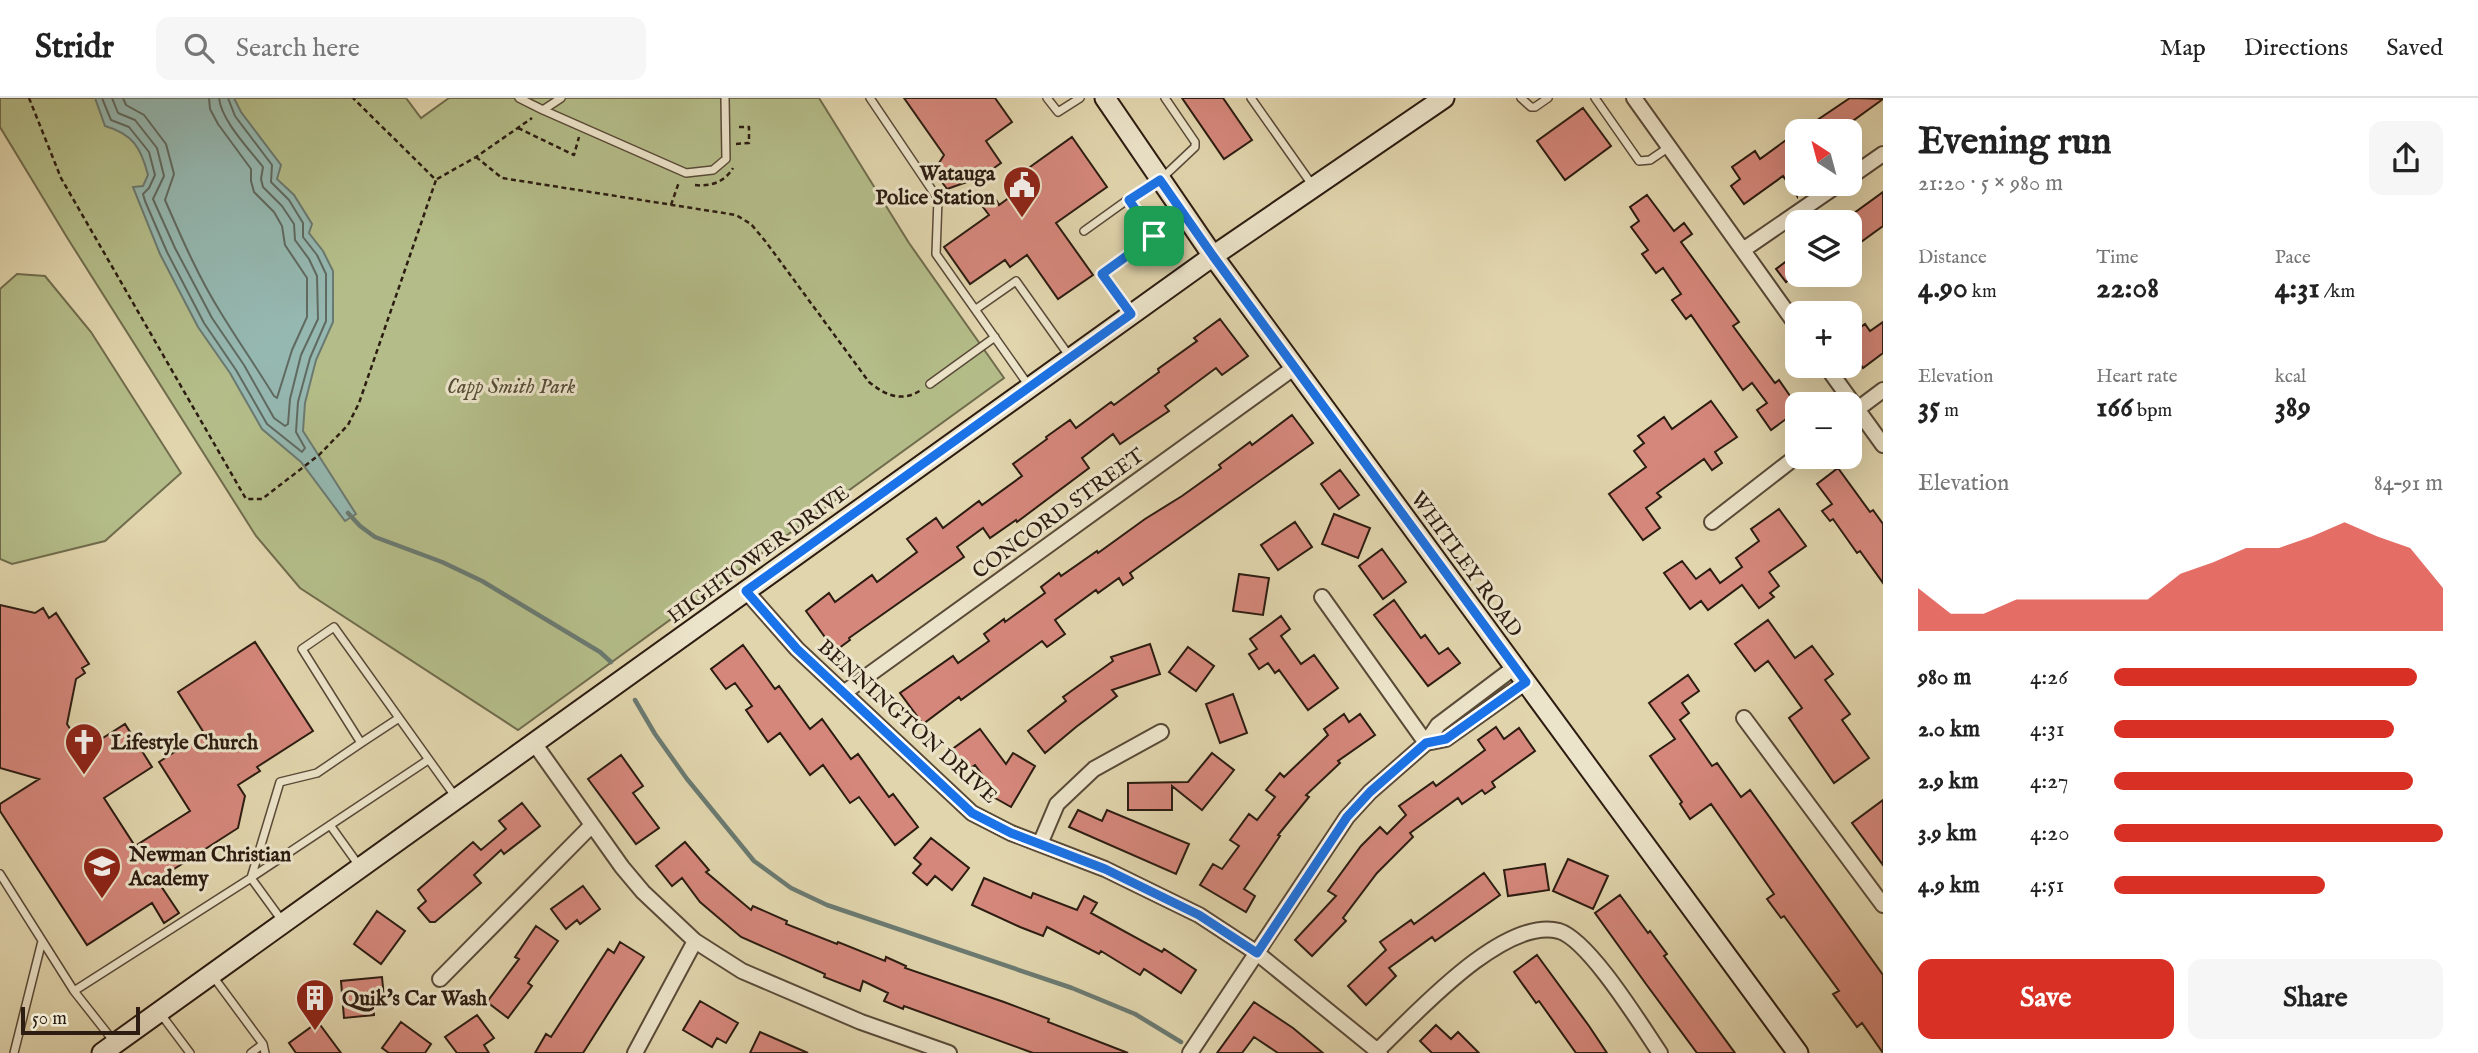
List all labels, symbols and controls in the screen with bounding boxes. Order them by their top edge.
search box [156,17,646,80]
text: Stridr [35,27,114,69]
icon: search [180,29,218,67]
text: Search here [236,32,360,65]
text: Map [2160,33,2206,64]
text: Directions [2244,33,2348,64]
text: Saved [2386,33,2443,64]
north arrow [1785,119,1862,196]
map controls [1785,119,1862,469]
text: Evening run [1918,119,2112,167]
button: share [2369,121,2443,195]
place label: Watauga Police Station [875,161,996,212]
public building icon: Watauga Police Station [1001,164,1043,219]
text: 21:20 · 5 × 980 m [1918,169,2063,198]
pin [1124,206,1184,266]
button: layers [1785,210,1862,287]
icon: arrive [1135,217,1173,255]
text: Distance [1918,246,1987,270]
text: Time [2096,246,2139,270]
text: Pace [2275,246,2311,270]
text: 4.90 [1918,270,1968,308]
text: 22:08 [2096,270,2159,308]
text: 4:31 [2275,270,2320,308]
text: km [1968,280,1997,304]
text: /km [2320,280,2355,304]
button: + [1785,301,1862,378]
text: Elevation [1918,365,1993,389]
text: Heart rate [2096,365,2177,389]
text: kcal [2275,365,2306,389]
park label: Capp Smith Park [447,374,576,401]
text: 35 [1918,389,1940,427]
text: 166 [2096,389,2133,427]
text: 389 [2275,389,2311,427]
button: − [1785,392,1862,469]
text: m [1940,399,1959,423]
text: bpm [2133,399,2172,423]
street label: CONCORD STREET [968,442,1151,586]
text: Elevation [1918,469,2009,498]
text: 84–91 m [2374,469,2443,498]
street label: HIGHTOWER DRIVE [662,480,855,630]
street label: WHITLEY ROAD [1404,487,1528,643]
street label: BENNINGTON DRIVE [811,634,1003,810]
text: 980 m [1918,663,1971,692]
text: 4:26 [2030,663,2068,692]
text: 2.0 km [1918,715,1980,744]
text: 4:31 [2030,715,2065,744]
church icon: Lifestyle Church [63,721,105,776]
place label: Lifestyle Church [111,730,259,757]
text: 2.9 km [1918,767,1979,796]
text: 4:27 [2030,767,2069,796]
text: 3.9 km [1918,819,1977,848]
text: 4:20 [2030,819,2069,848]
place label: Newman Christian Academy [128,842,291,893]
school or university icon: Newman Christian Academy [81,845,123,900]
text: 4.9 km [1918,871,1980,900]
text: 4:51 [2030,871,2064,900]
button: Save [1918,959,2174,1039]
button: Share [2188,959,2443,1039]
building icon: Quik's Car Wash [294,977,336,1032]
place label: Quik's Car Wash [342,986,488,1013]
scale bar [21,1004,140,1036]
text: 50 m [32,1007,67,1031]

